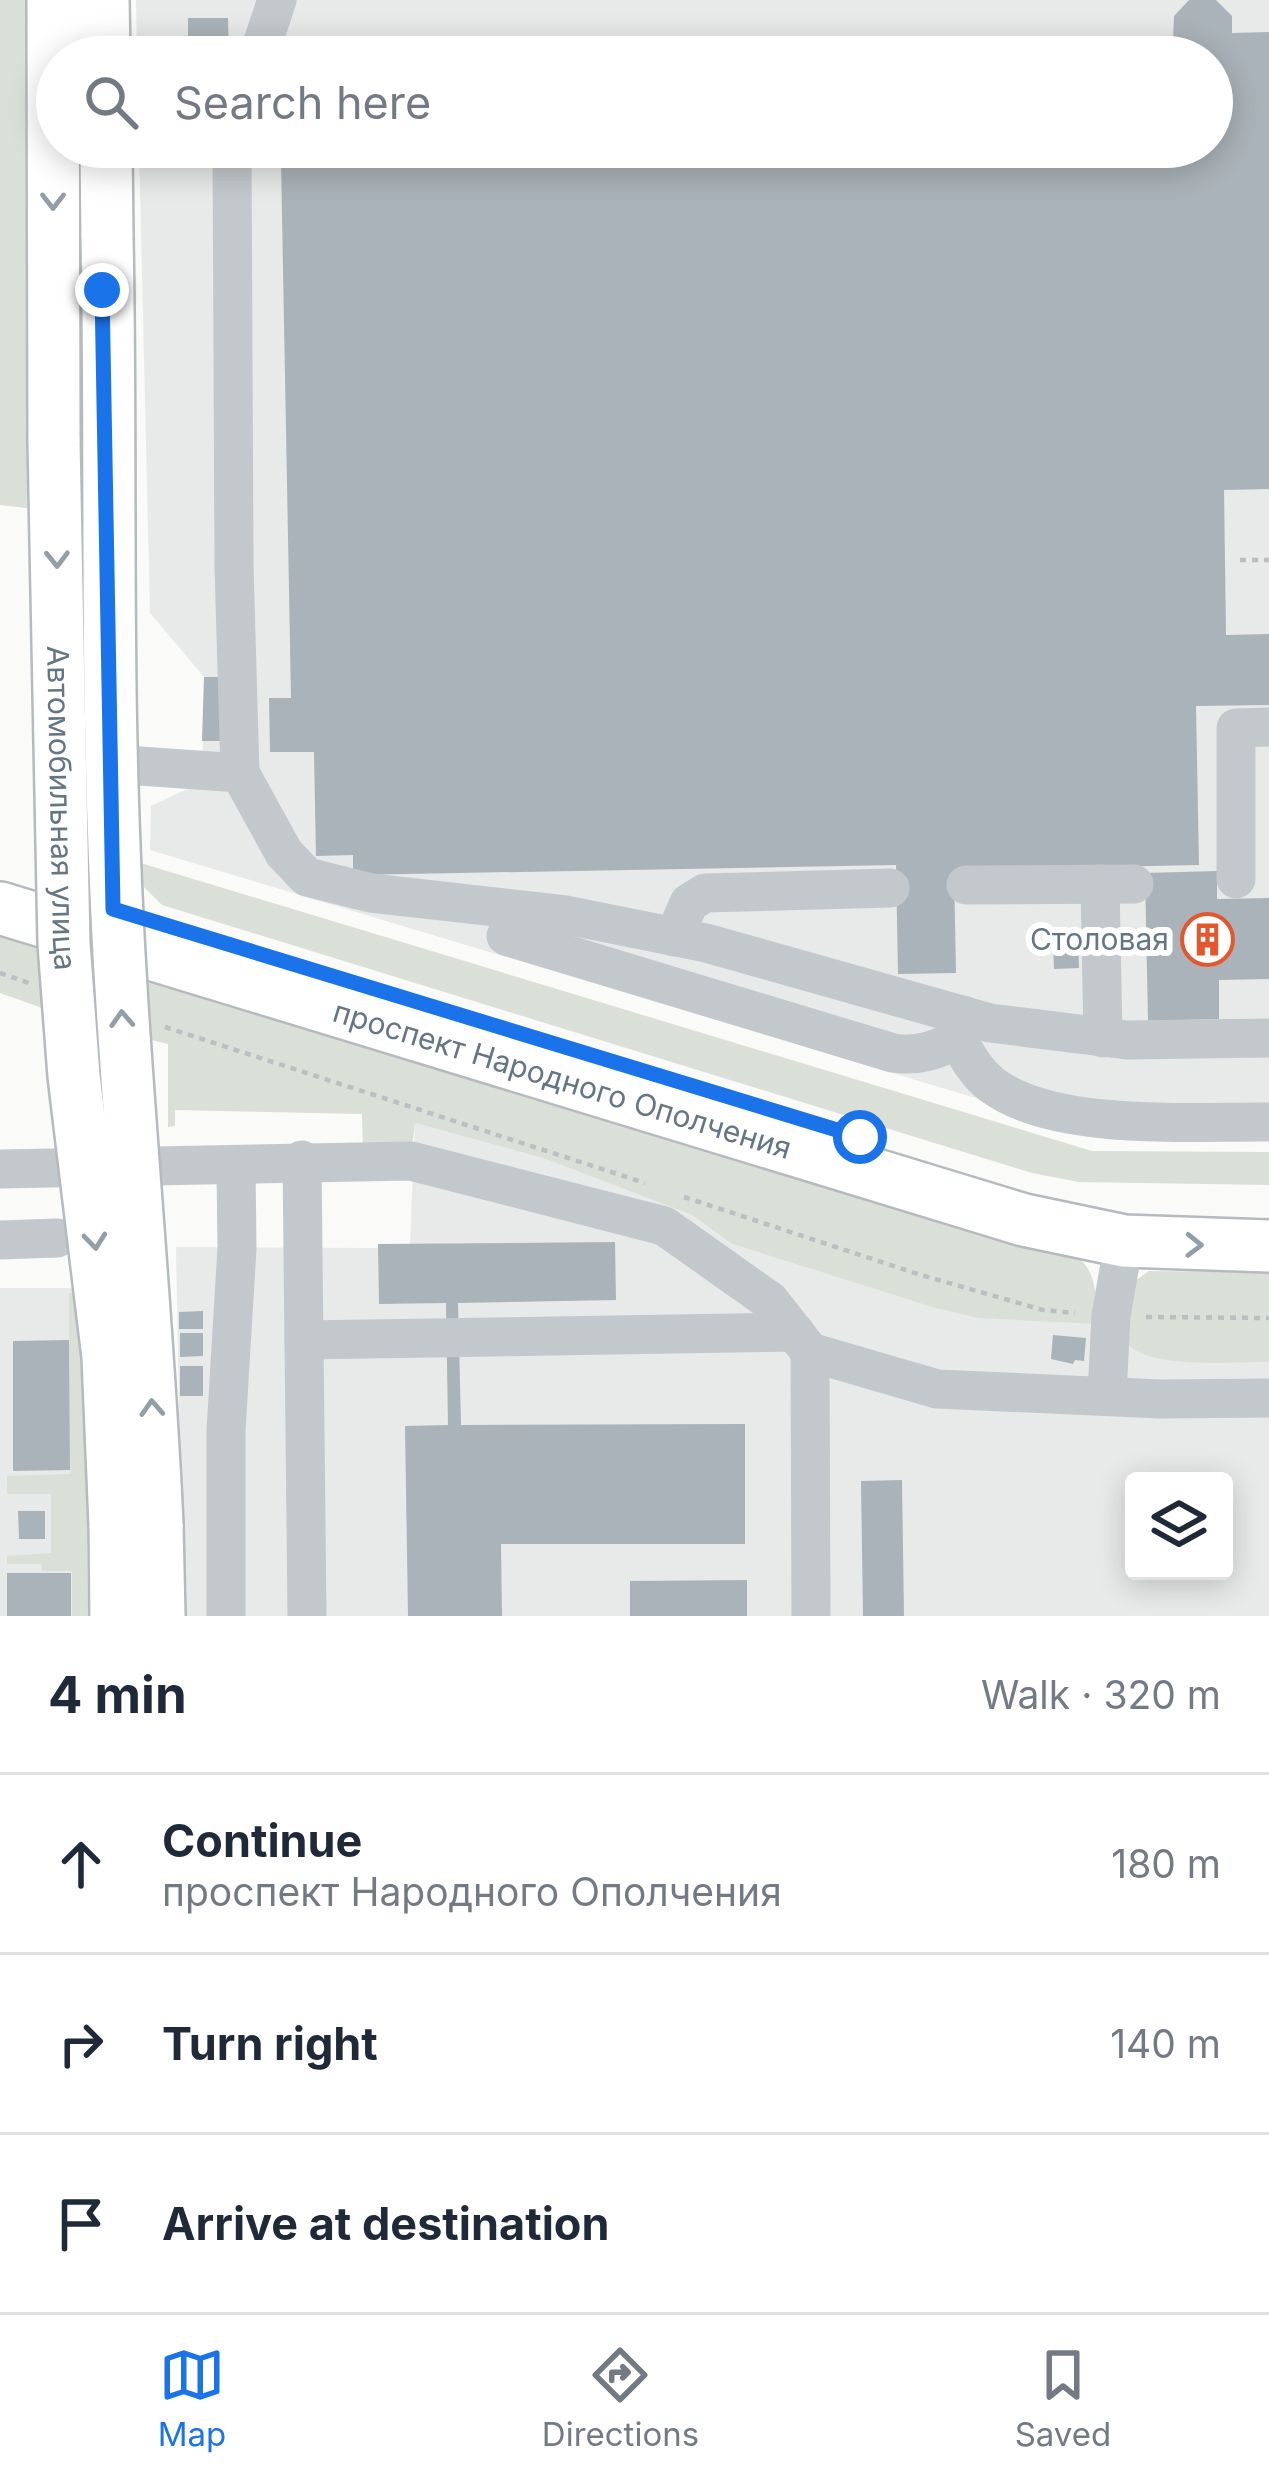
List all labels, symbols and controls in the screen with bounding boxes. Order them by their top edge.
search box [36,36,1233,168]
icon: search [78,69,144,135]
text: Search here [174,75,431,130]
one-way arrow [40,192,66,211]
route end [75,263,129,317]
one-way arrow [43,550,69,569]
street label: Автомобильная улица [40,645,84,972]
building icon: Столовая [1180,911,1236,967]
place label: Столовая [1030,921,1169,957]
street label: проспект Народного Ополчения [329,993,796,1166]
one-way arrow [109,1010,135,1028]
route start [833,1110,887,1164]
one-way arrow [1185,1231,1204,1257]
one-way arrow [82,1232,107,1251]
one-way arrow [139,1398,165,1417]
map controls [1125,1472,1233,1580]
button: layers [1125,1472,1233,1580]
text: 4 min [48,1664,187,1725]
text: Walk · 320 m [981,1671,1221,1718]
text: Continue [162,1813,362,1868]
icon: ahead [48,1831,114,1897]
text: 180 m [1111,1840,1221,1887]
text: проспект Народного Ополчения [162,1868,782,1915]
icon: right [48,2011,114,2077]
text: Turn right [162,2016,378,2071]
text: 140 m [1110,2020,1221,2067]
icon: arrive [48,2191,114,2257]
text: Arrive at destination [162,2196,609,2251]
tab: Map [158,2342,226,2454]
tab: Directions [542,2342,699,2454]
tab: Saved [1015,2342,1111,2454]

